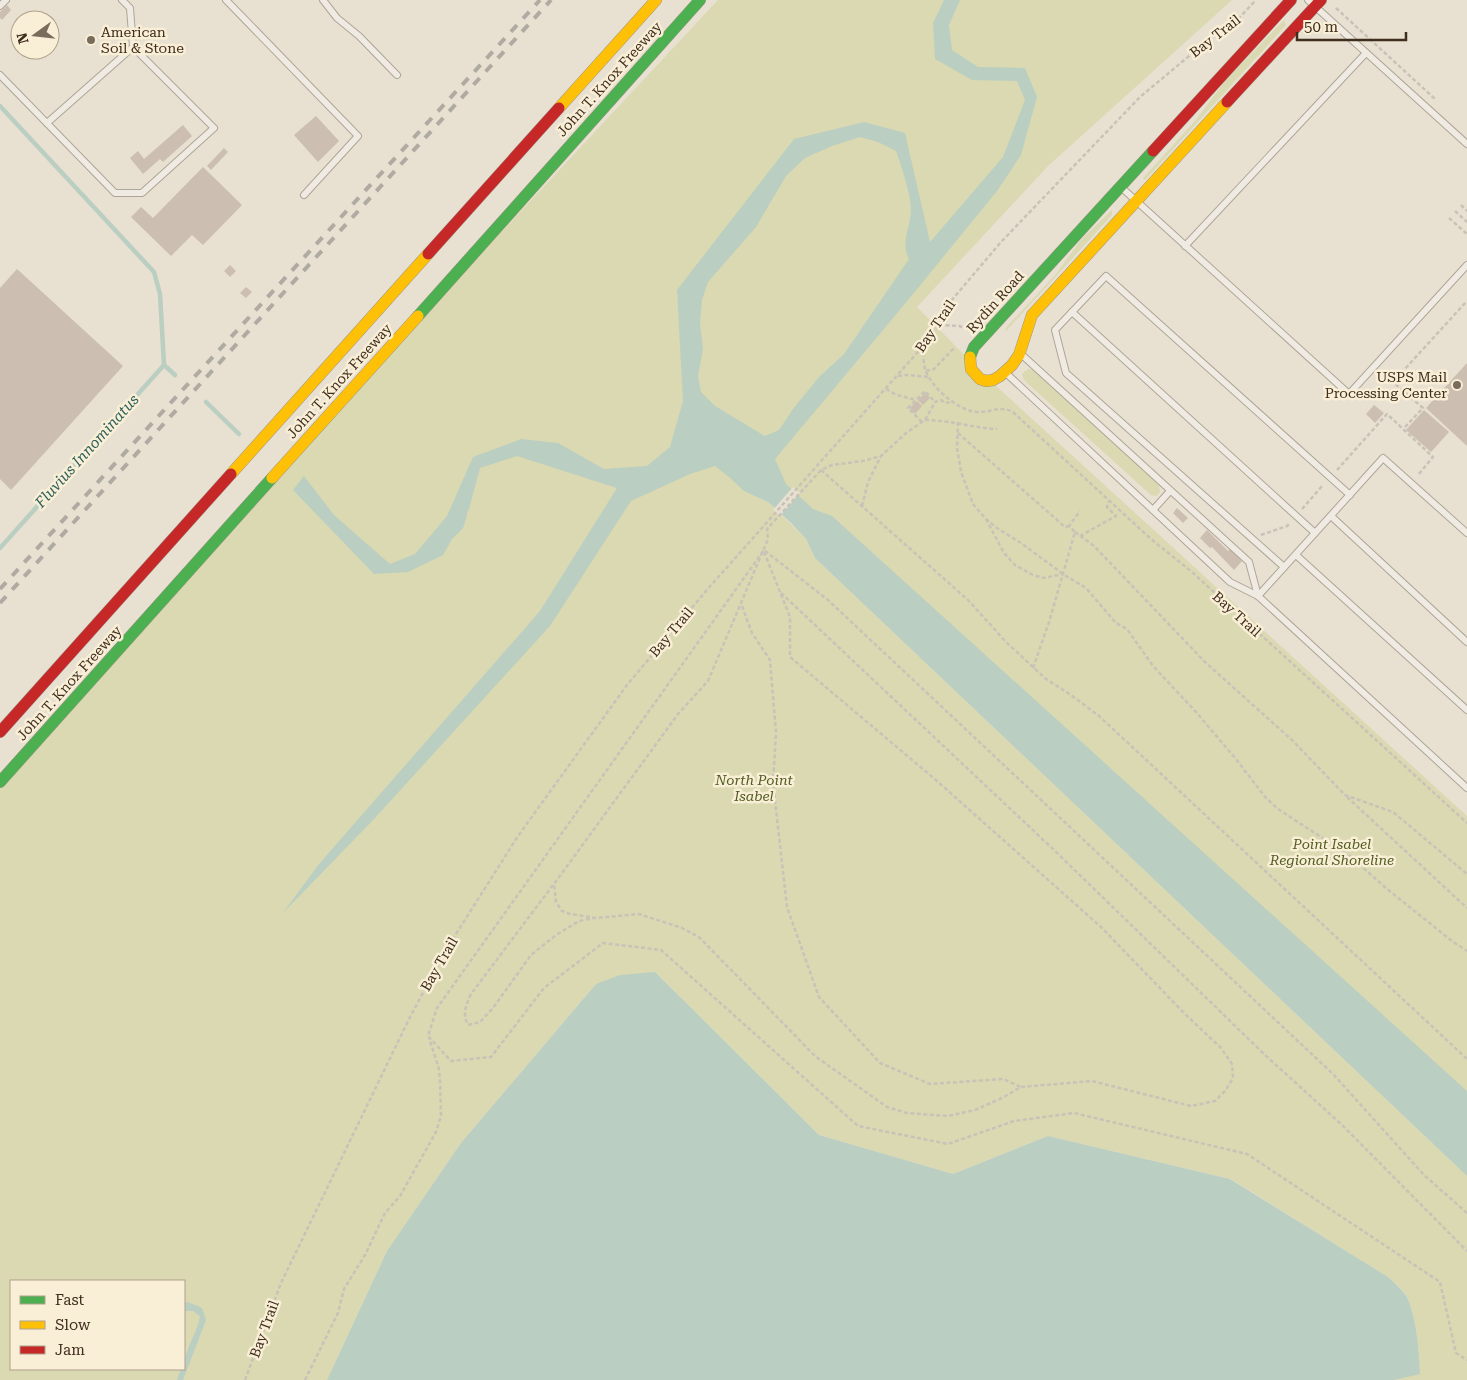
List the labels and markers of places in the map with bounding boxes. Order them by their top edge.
place label: American Soil & Stone [101,24,184,56]
marker: American Soil & Stone [85,34,97,46]
place label: USPS Mail Processing Center [1325,369,1448,401]
marker: USPS Mail Processing Center [1451,379,1463,391]

